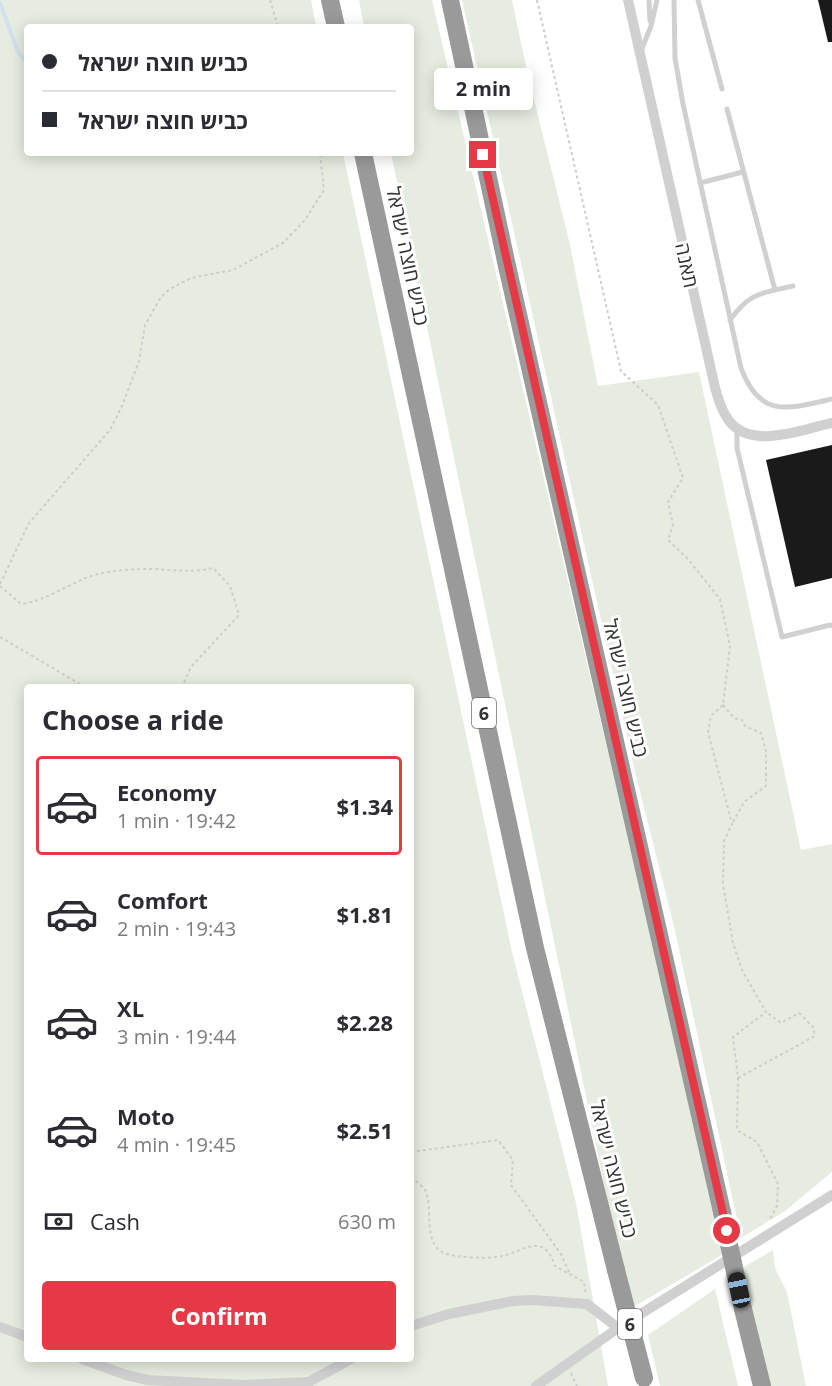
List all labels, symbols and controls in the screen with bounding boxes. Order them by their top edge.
text: כביש חוצה ישראל [78,47,248,77]
callout: 2 min [434,68,532,110]
text: 2 min [456,75,511,102]
text: כביש חוצה ישראל [78,105,248,135]
route end [469,141,496,168]
street label: כביש חוצה ישראל [380,184,436,328]
street label: תאנה [669,240,705,290]
street label: כביש חוצה ישראל [597,616,655,760]
road number: 6 [472,698,496,728]
text: Choose a ride [42,701,224,738]
text: Economy [117,777,216,807]
icon: car [45,779,99,833]
text: $1.34 [336,791,393,821]
text: 1 min · 19:42 [117,807,236,834]
text: Comfort [117,885,208,915]
icon: car [45,887,99,941]
text: $1.81 [336,899,393,929]
text: 2 min · 19:43 [117,915,236,942]
text: XL [117,993,144,1023]
icon: car [45,995,99,1049]
text: $2.28 [336,1007,393,1037]
text: 3 min · 19:44 [117,1023,236,1050]
street label: כביש חוצה ישראל [584,1097,644,1241]
text: Moto [117,1101,175,1131]
icon: car [45,1103,99,1157]
text: $2.51 [336,1115,393,1145]
text: 4 min · 19:45 [117,1131,236,1158]
icon: cash [42,1205,75,1238]
text: Cash [90,1206,140,1236]
text: 630 m [338,1208,396,1235]
route start [713,1217,740,1244]
car [726,1271,752,1309]
button: Confirm [42,1281,396,1350]
road number: 6 [618,1309,642,1339]

